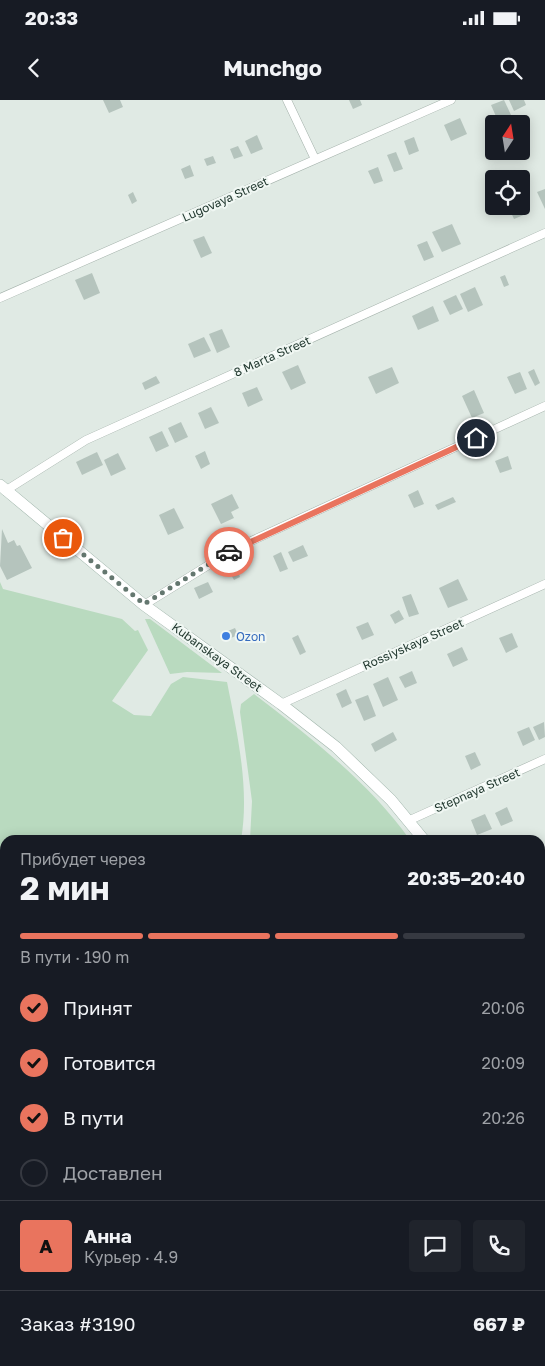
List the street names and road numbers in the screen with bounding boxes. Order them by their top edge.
street label: Lugovaya Street [180,173,271,225]
street label: 8 Marta Street [231,332,313,380]
street label: Rossiyskaya Street [360,615,466,673]
street label: Kubanskaya Street [169,619,265,695]
street label: Stepnaya Street [432,764,522,816]

